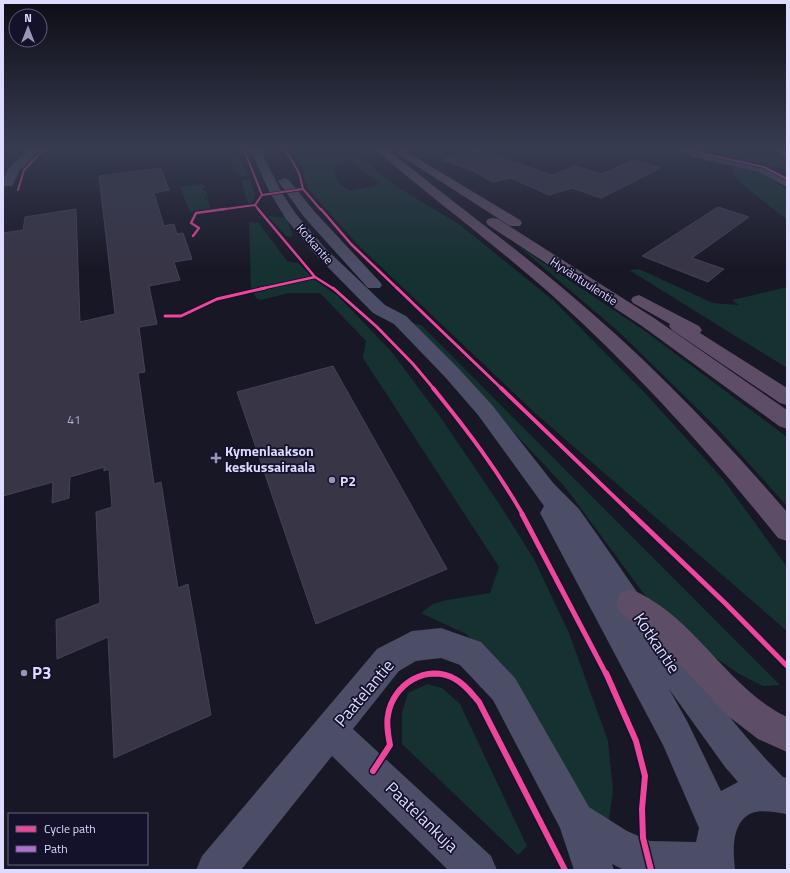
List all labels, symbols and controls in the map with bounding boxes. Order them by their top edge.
north arrow [8,8,48,48]
text: N [24,10,32,26]
street label: Kotkantie [292,220,338,268]
street label: Hyväntuulentie [546,252,622,310]
house number: 41 [67,410,81,429]
place label: Kymenlaakson keskussairaala [225,440,315,477]
marker: Kymenlaakson keskussairaala [210,452,222,464]
place label: P2 [340,470,356,491]
marker: P2 [327,475,337,485]
street label: Kotkantie [627,607,687,679]
street label: Paatelantie [328,653,400,733]
place label: P3 [32,660,52,686]
marker: P3 [19,668,29,678]
street label: Paatelankuja [380,775,465,859]
legend [8,813,148,865]
text: Cycle path [44,819,96,838]
text: Path [44,839,68,858]

